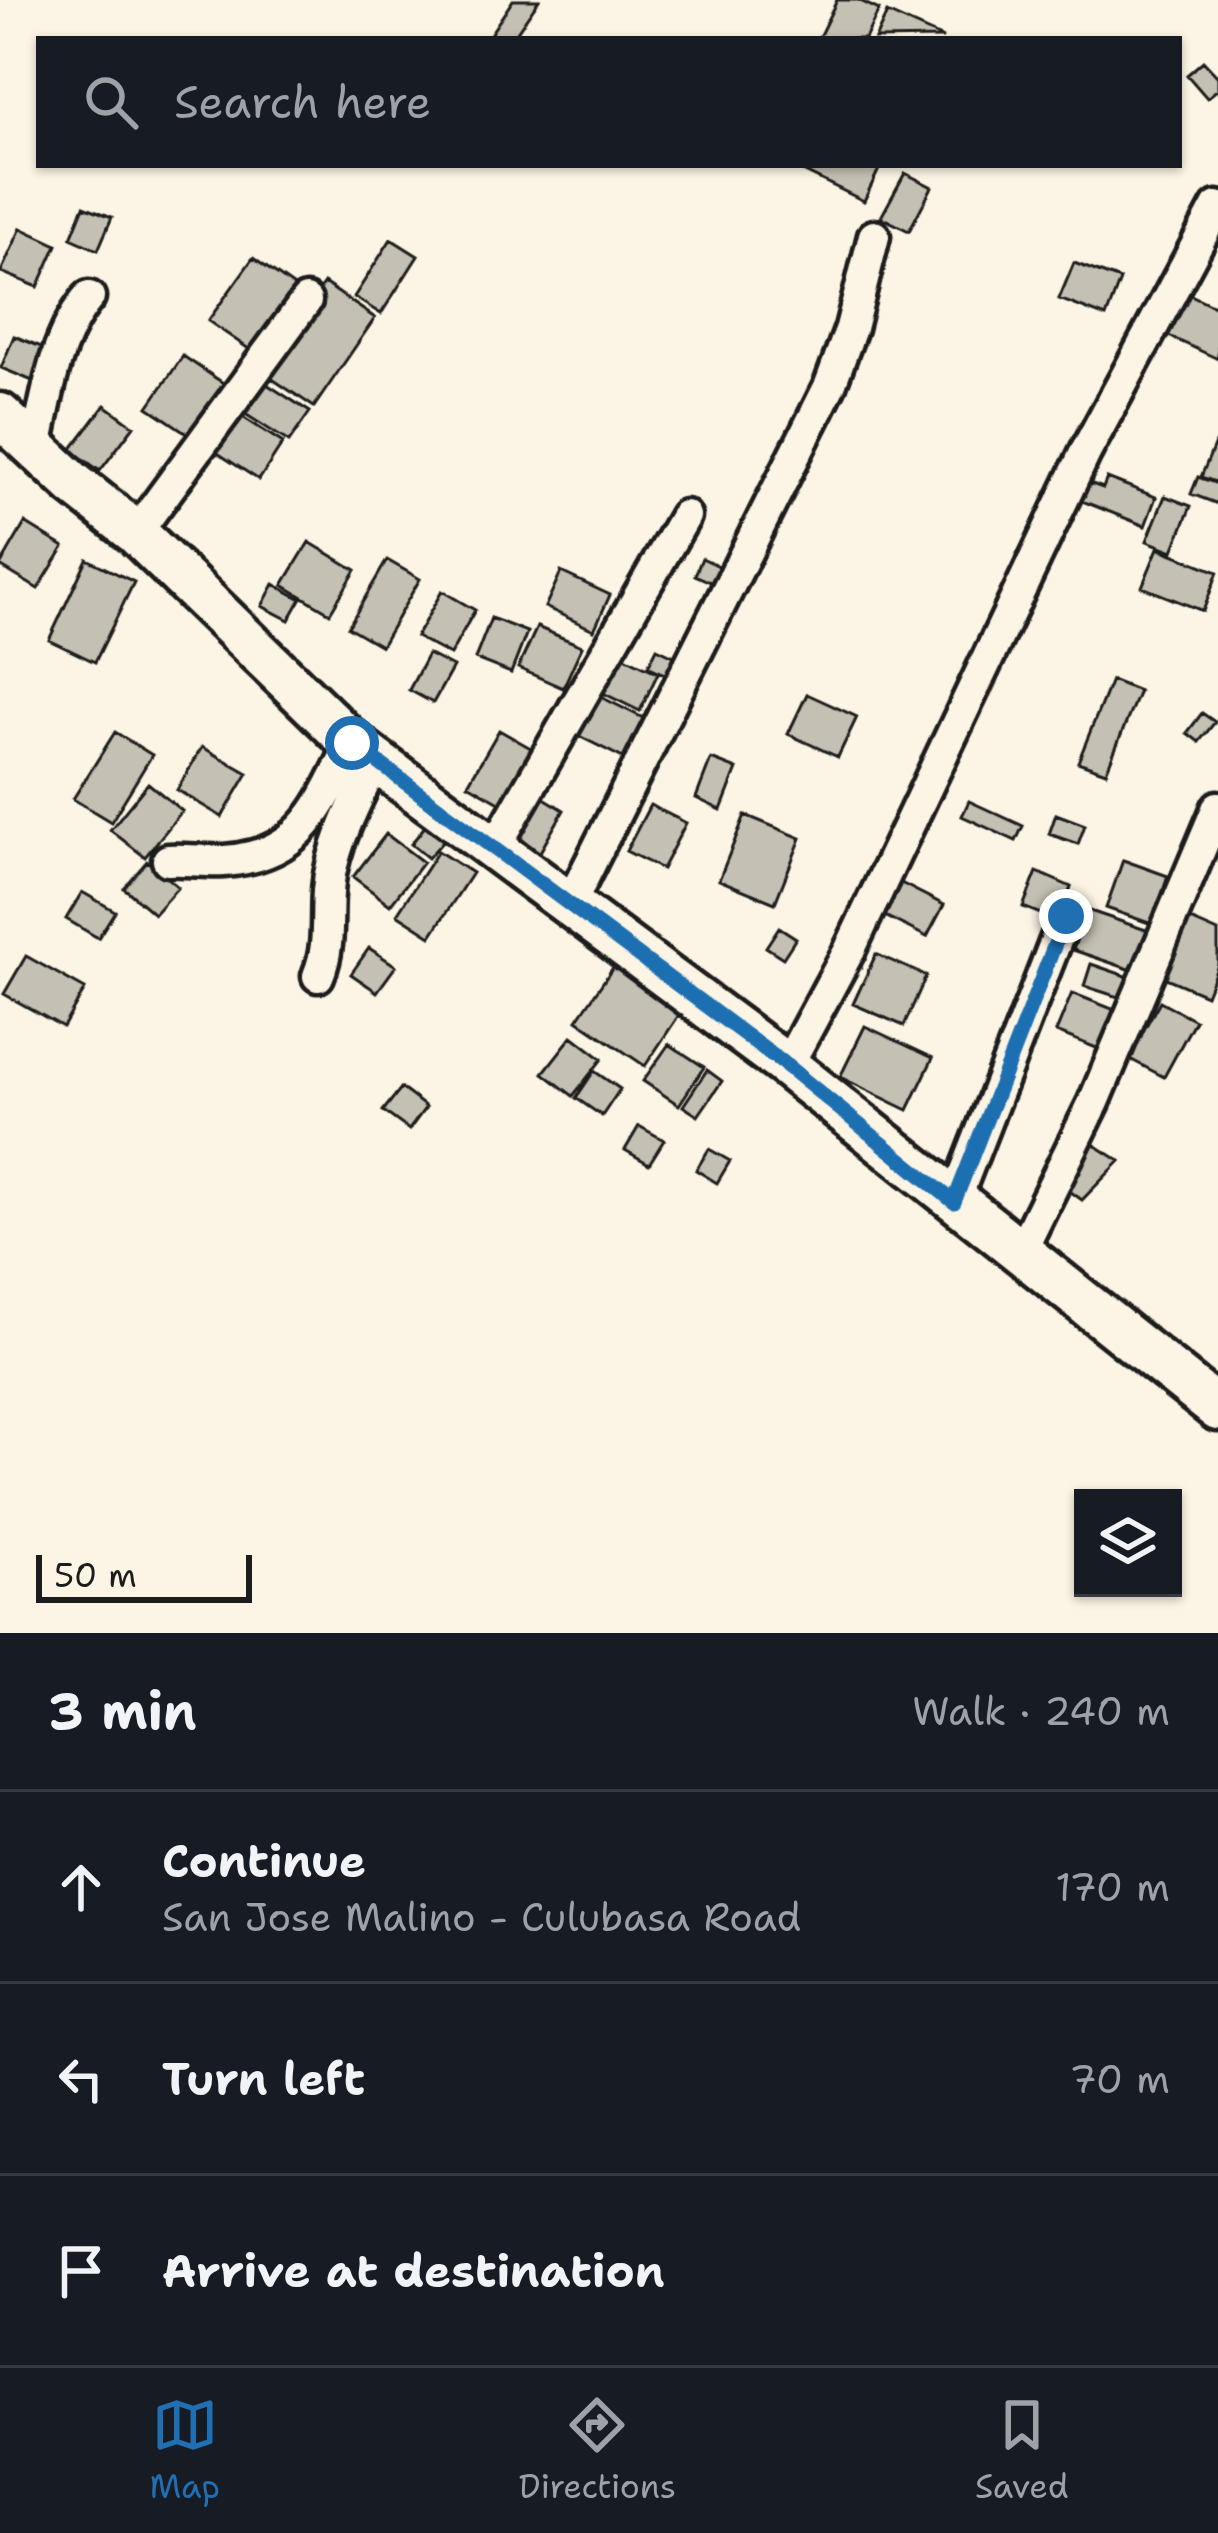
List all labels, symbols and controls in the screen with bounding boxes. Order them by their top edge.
search box [36,36,1182,168]
icon: search [78,69,144,135]
text: Search here [174,72,431,132]
route start [325,716,379,770]
route end [1039,889,1093,943]
map controls [1074,1489,1182,1597]
button: layers [1074,1489,1182,1597]
scale bar [36,1549,252,1602]
text: 50 m [54,1553,137,1598]
text: 3 min [48,1677,197,1745]
text: Walk · 240 m [912,1685,1170,1737]
text: Continue [162,1831,366,1891]
icon: ahead [48,1854,114,1920]
text: 170 m [1055,1861,1170,1913]
text: San Jose Malino - Culubasa Road [162,1891,801,1943]
icon: left [48,2046,114,2112]
text: Turn left [162,2049,365,2109]
text: 70 m [1069,2053,1170,2105]
icon: arrive [48,2238,114,2304]
text: Arrive at destination [162,2241,665,2301]
tab: Map [149,2392,220,2509]
tab: Directions [519,2392,676,2509]
tab: Saved [975,2392,1069,2509]

